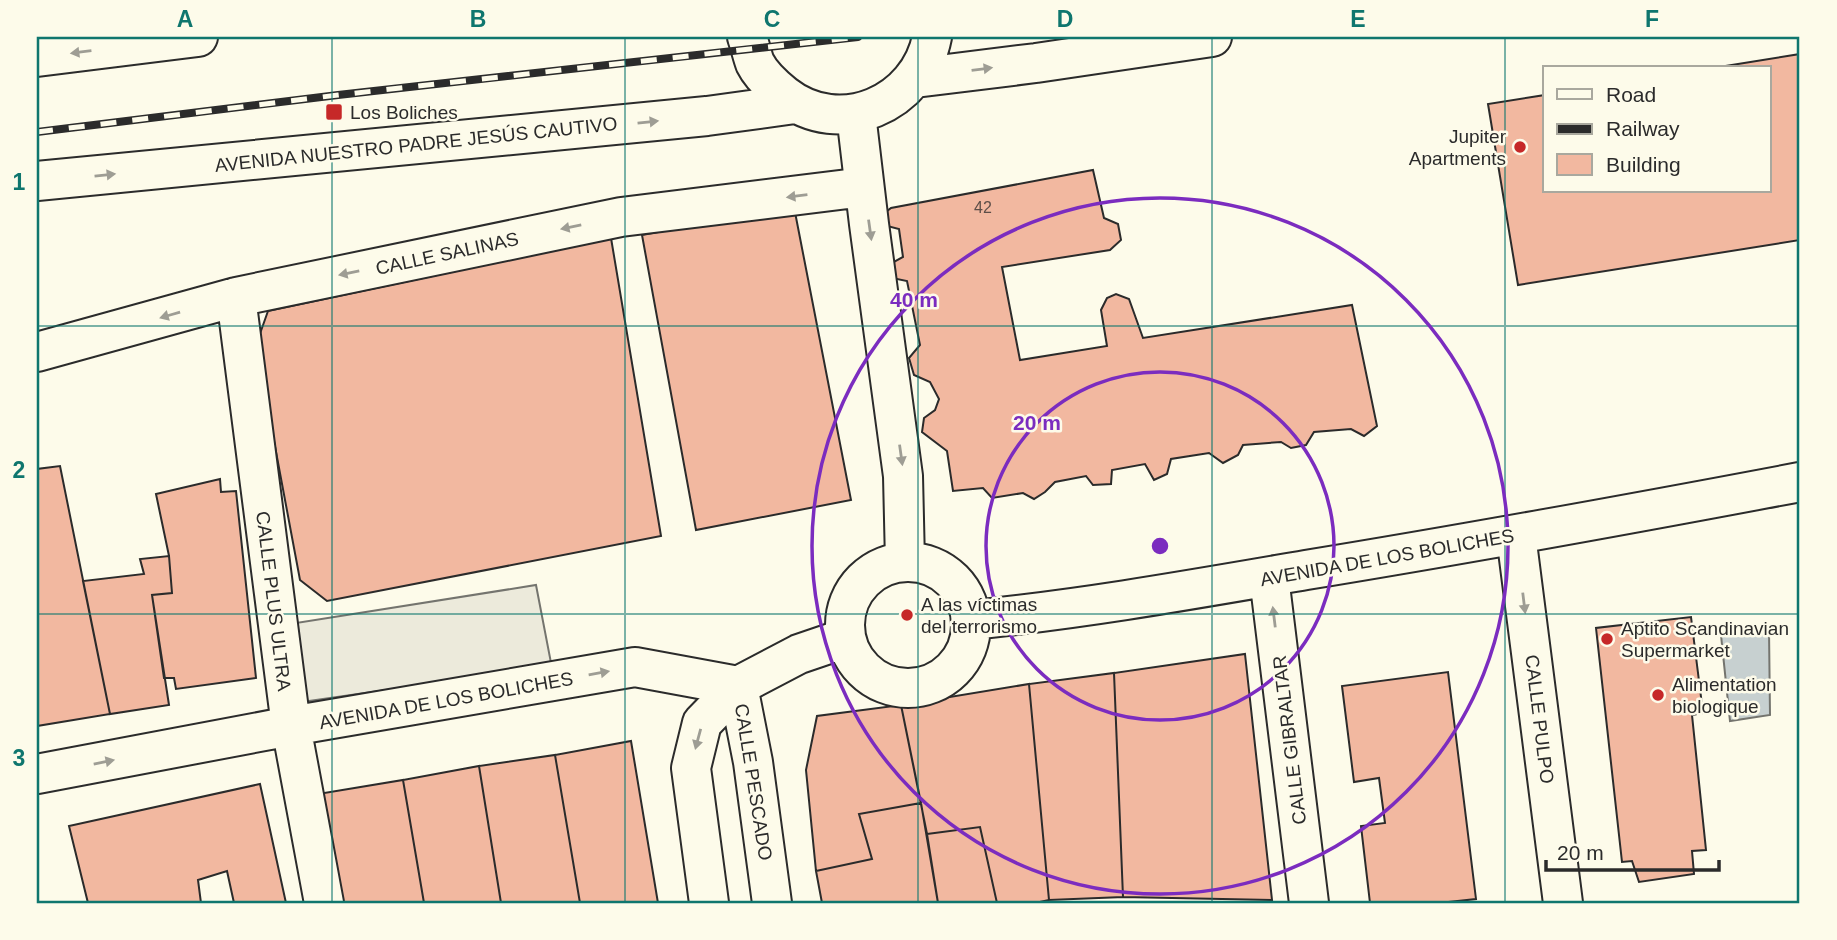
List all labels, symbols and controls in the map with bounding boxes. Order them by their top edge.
text: A [177,6,193,32]
text: B [470,6,486,32]
text: C [764,6,780,32]
text: D [1057,6,1073,32]
text: E [1350,6,1366,32]
text: F [1645,6,1659,32]
one-way arrow [70,46,92,57]
one-way arrow [972,64,994,75]
legend [1543,66,1770,192]
text: Road [1606,83,1656,106]
marker: Los Boliches [324,102,344,122]
place label: Los Boliches [350,102,458,123]
street label: AVENIDA NUESTRO PADRE JESÚS CAUTIVO [214,113,618,176]
one-way arrow [637,116,659,127]
text: Railway [1606,117,1680,140]
place label: Jupiter Apartments [1409,126,1507,169]
marker: Jupiter Apartments [1512,139,1528,155]
text: Building [1606,153,1681,176]
text: 1 [13,169,26,195]
one-way arrow [94,169,116,180]
one-way arrow [785,190,807,201]
house number: 42 [974,199,992,216]
one-way arrow [864,219,875,241]
one-way arrow [560,222,582,233]
street label: CALLE SALINAS [374,228,521,279]
one-way arrow [338,268,360,279]
text: 40 m [890,288,938,311]
one-way arrow [159,310,181,321]
text: 20 m [1013,411,1061,434]
one-way arrow [895,445,906,467]
text: 2 [13,457,25,483]
street label: CALLE PLUS ULTRA [252,510,295,693]
street label: AVENIDA DE LOS BOLICHES [1259,525,1516,590]
centre of rings [1148,534,1172,558]
one-way arrow [1519,592,1530,614]
place label: A las víctimas del terrorismo [921,594,1037,637]
one-way arrow [1268,605,1279,627]
marker: A las víctimas del terrorismo [899,607,915,623]
place label: Aptito Scandinavian Supermarket [1621,618,1789,661]
marker: Aptito Scandinavian Supermarket [1599,631,1615,647]
street label: CALLE PULPO [1521,653,1558,785]
street label: CALLE GIBRALTAR [1269,654,1310,826]
one-way arrow [588,667,610,678]
street label: AVENIDA DE LOS BOLICHES [318,668,575,733]
place label: Alimentation biologique [1672,674,1777,717]
marker: Alimentation biologique [1650,687,1666,703]
street label: CALLE PESCADO [731,702,776,862]
one-way arrow [692,728,703,750]
text: 3 [13,745,25,771]
one-way arrow [93,756,115,767]
scale bar [1546,828,1720,872]
text: 20 m [1557,841,1604,864]

